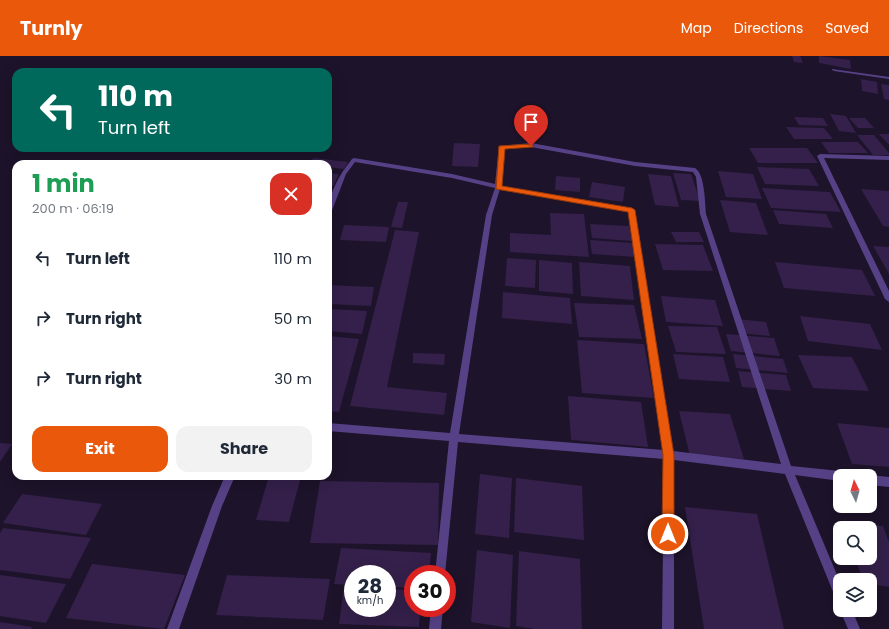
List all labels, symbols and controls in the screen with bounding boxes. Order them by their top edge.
text: Turnly [20,15,83,42]
text: Map [681,18,712,38]
text: Directions [734,18,803,38]
text: Saved [825,18,869,38]
text: 110 m [98,77,173,116]
icon: left [32,84,84,136]
pin [514,105,548,146]
icon: arrive [520,111,542,133]
text: Turn left [98,115,170,140]
text: 1 min [32,167,95,200]
button: close [270,173,312,215]
text: 200 m · 06:19 [32,199,114,218]
icon: left [32,247,54,269]
text: Turn left [66,248,130,269]
text: 110 m [274,248,312,269]
icon: right [32,307,54,329]
text: Turn right [66,308,142,329]
text: 50 m [274,308,312,329]
icon: right [32,367,54,389]
text: Turn right [66,368,142,389]
text: 30 m [274,368,312,389]
button: Exit [32,426,168,472]
button: Share [176,426,312,472]
north arrow [833,469,877,513]
map controls [833,469,877,617]
position arrow [647,513,689,555]
button: search [833,521,877,565]
speed limit sign: 30 [404,565,456,617]
text: 28 [358,572,382,600]
button: layers [833,573,877,617]
text: km/h [357,593,383,608]

